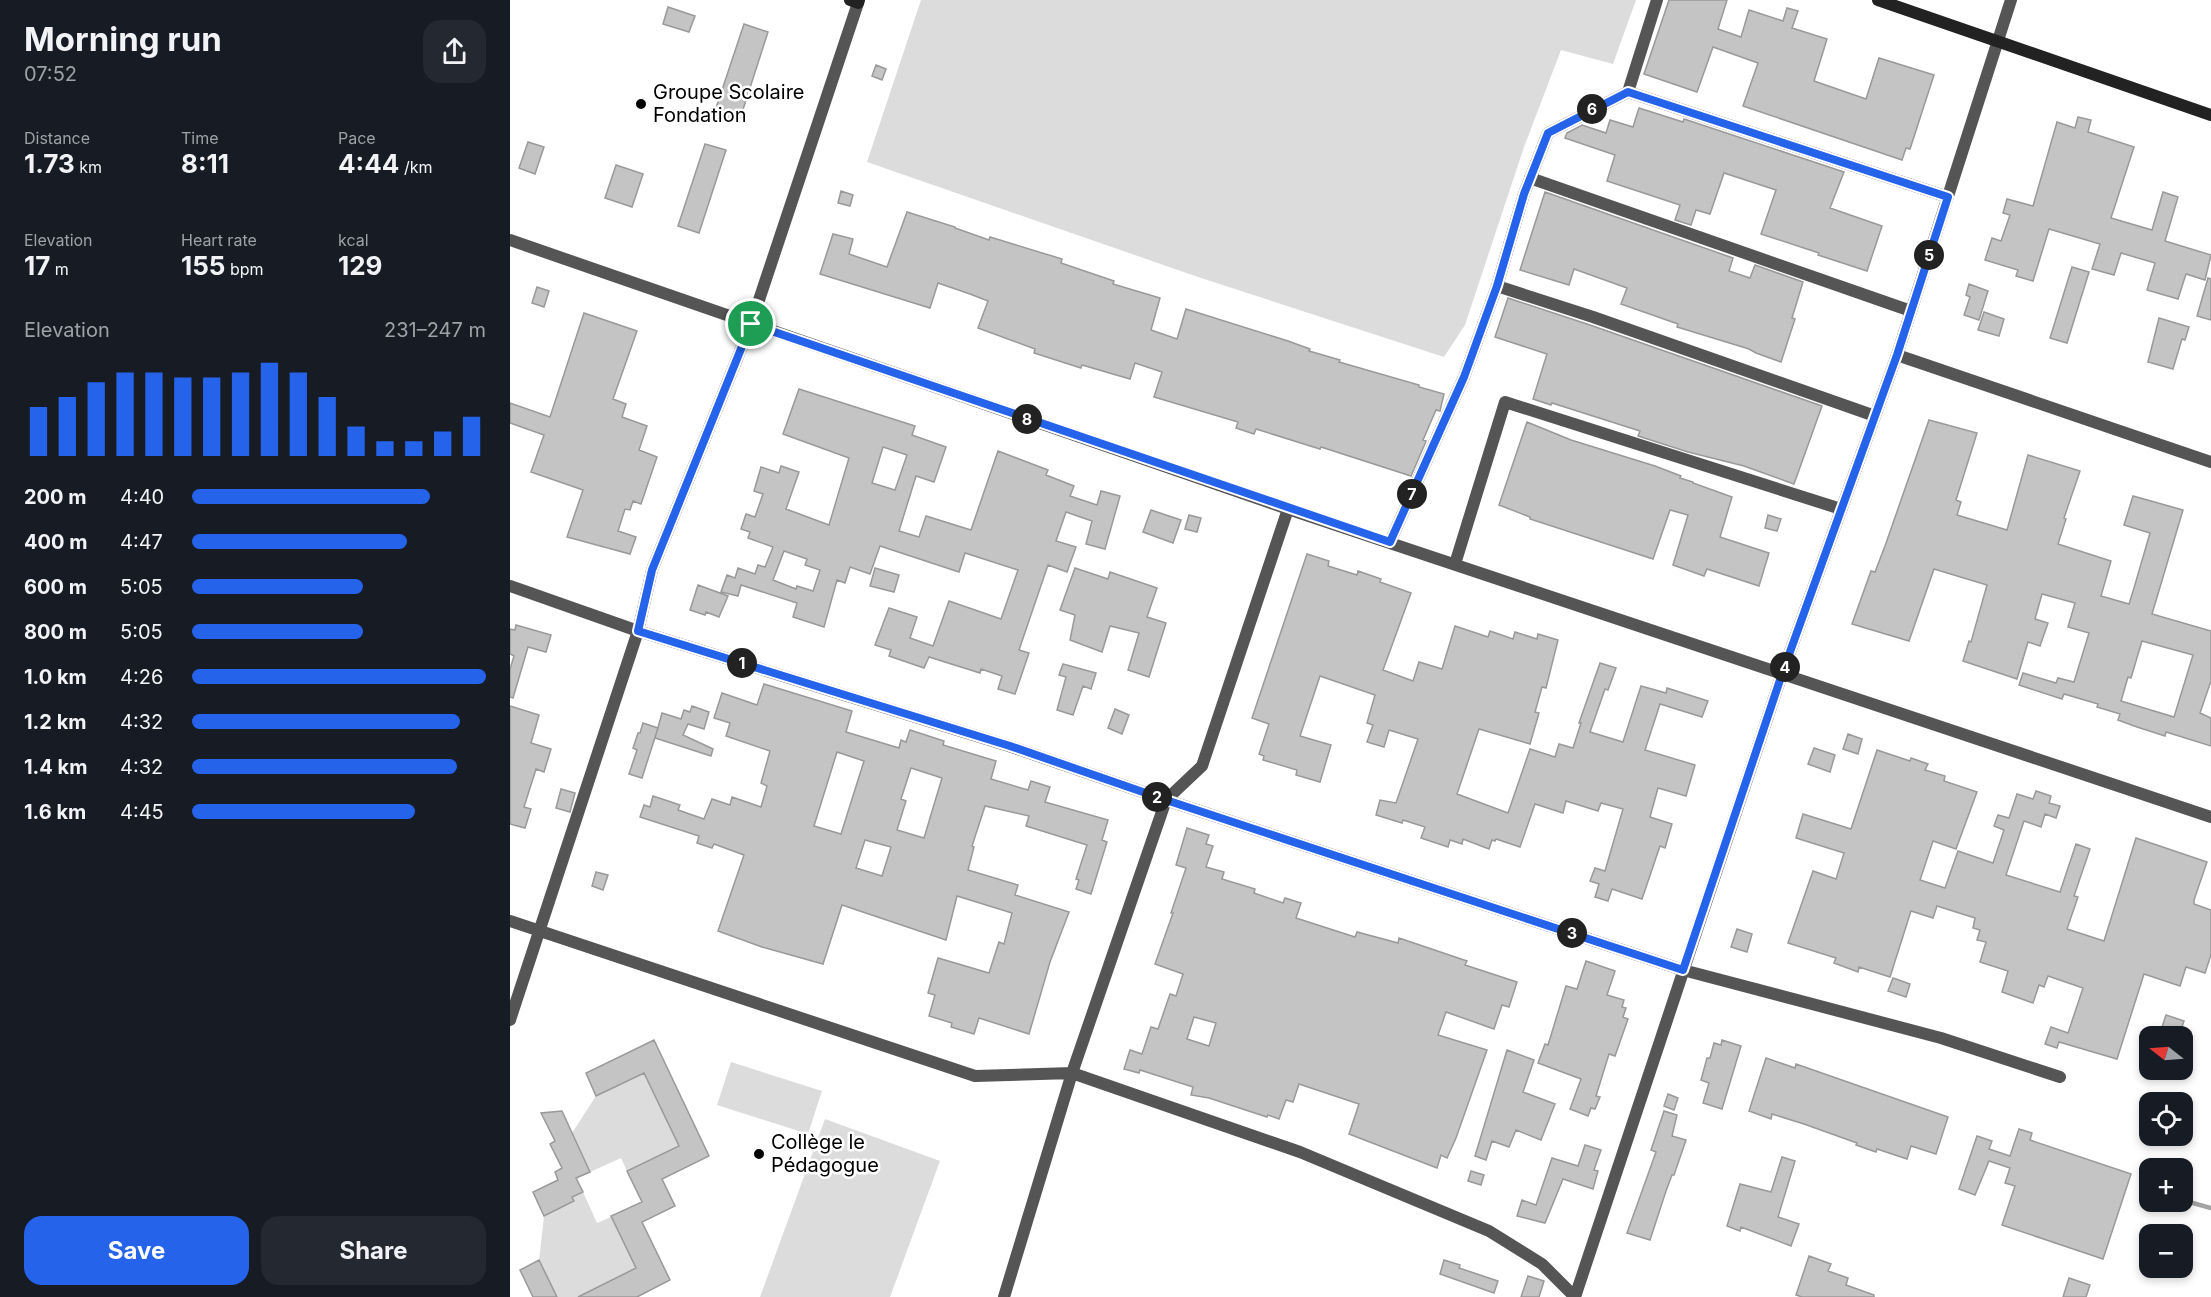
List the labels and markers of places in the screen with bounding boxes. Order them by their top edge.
place label: Groupe Scolaire Fondation [653,80,805,127]
pin: 6 [1577,94,1607,124]
marker: Groupe Scolaire Fondation [634,97,648,111]
pin: 5 [1914,240,1944,270]
pin [725,298,776,349]
pin: 8 [1012,404,1042,434]
pin: 7 [1397,479,1427,509]
pin: 1 [727,648,757,678]
pin: 4 [1770,652,1800,682]
pin: 2 [1142,782,1172,812]
pin: 3 [1557,918,1587,948]
place label: Collège le Pédagogue [771,1130,879,1177]
marker: Collège le Pédagogue [752,1147,766,1161]

